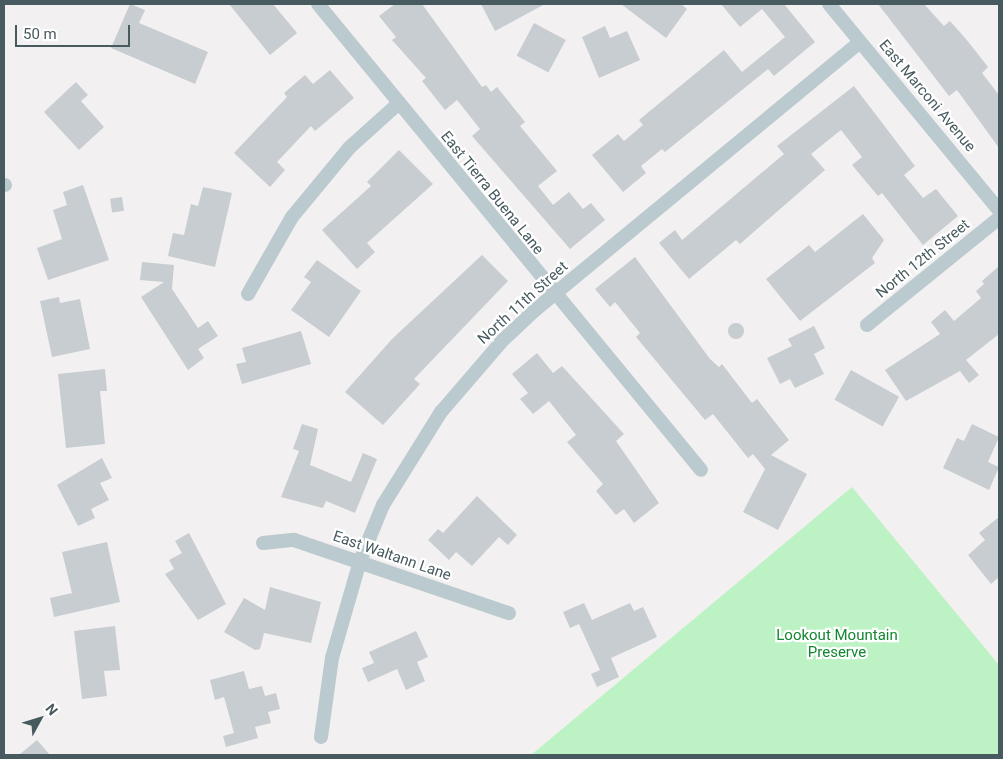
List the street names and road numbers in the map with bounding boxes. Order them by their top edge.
street label: East Marconi Avenue [875,36,979,156]
street label: East Tierra Buena Lane [437,128,547,258]
street label: North 12th Street [873,216,973,302]
street label: North 11th Street [474,258,572,348]
street label: East Waltann Lane [331,527,453,585]

